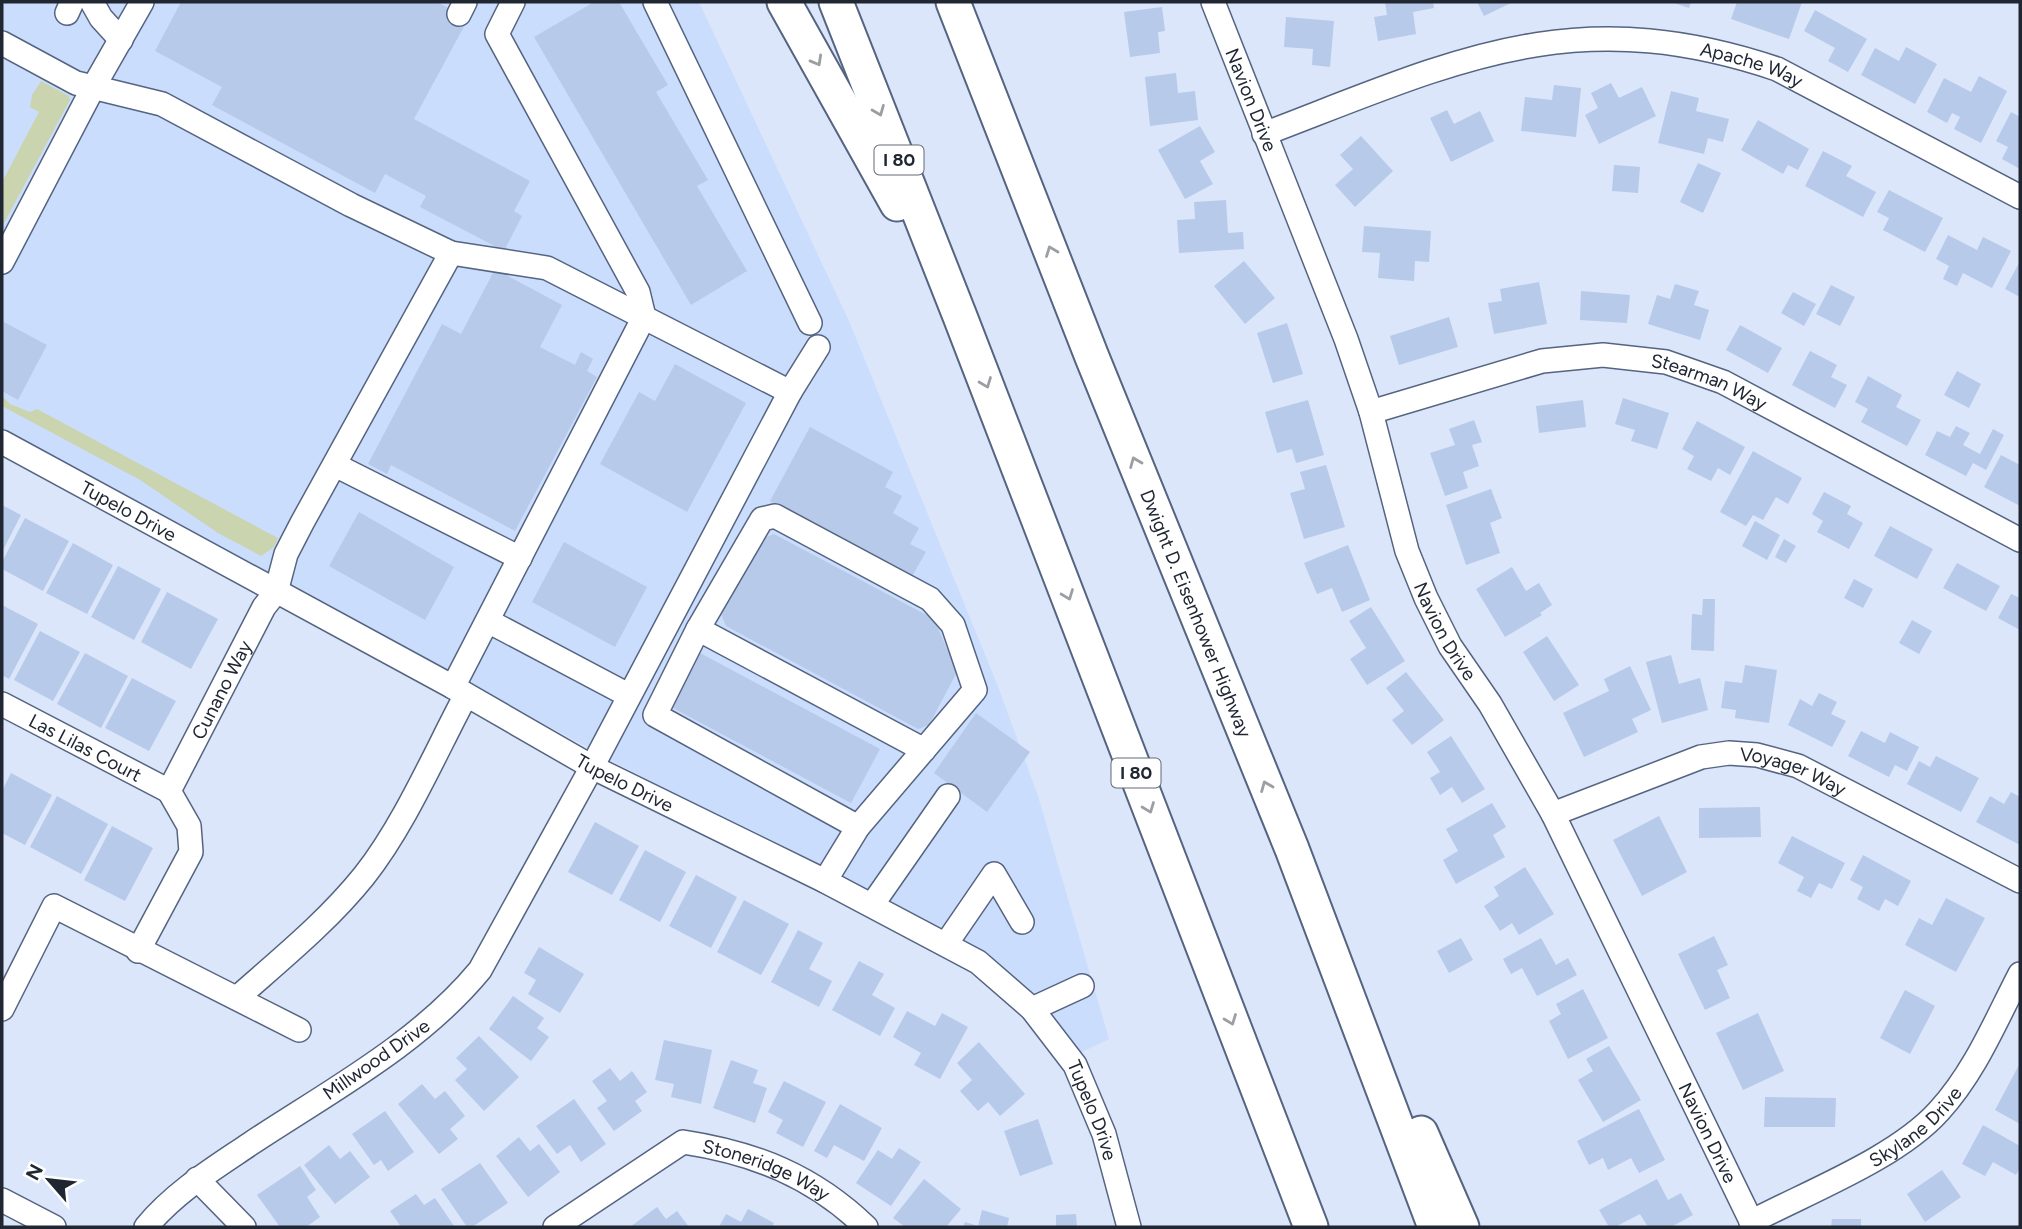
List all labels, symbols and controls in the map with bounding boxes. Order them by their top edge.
street label: Apache Way [1698,38,1807,93]
street label: Navion Drive [1220,45,1282,155]
one-way arrow [809,54,822,67]
one-way arrow [870,104,884,116]
road number: I 80 [874,146,923,174]
one-way arrow [1045,245,1059,257]
street label: Stearman Way [1650,349,1771,415]
one-way arrow [978,376,992,388]
one-way arrow [1129,457,1143,469]
street label: Tupelo Drive [76,476,180,547]
street label: Dwight D. Eisenhower Highway [1135,486,1256,741]
street label: Navion Drive [1409,579,1481,685]
one-way arrow [1059,589,1073,601]
street label: Cunano Way [187,637,257,743]
street label: Las Lilas Court [25,709,145,787]
street label: Voyager Way [1739,743,1850,801]
street label: Tupelo Drive [572,749,677,817]
road number: I 80 [1112,758,1160,788]
one-way arrow [1261,781,1275,793]
one-way arrow [1141,801,1155,813]
one-way arrow [1223,1013,1237,1025]
street label: Millwood Drive [318,1014,434,1105]
street label: Tupelo Drive [1062,1057,1122,1163]
street label: Navion Drive [1673,1079,1742,1187]
street label: Skylane Drive [1865,1082,1967,1172]
street label: Stoneridge Way [701,1135,834,1206]
north arrow [14,1145,84,1215]
text: N [21,1160,48,1184]

